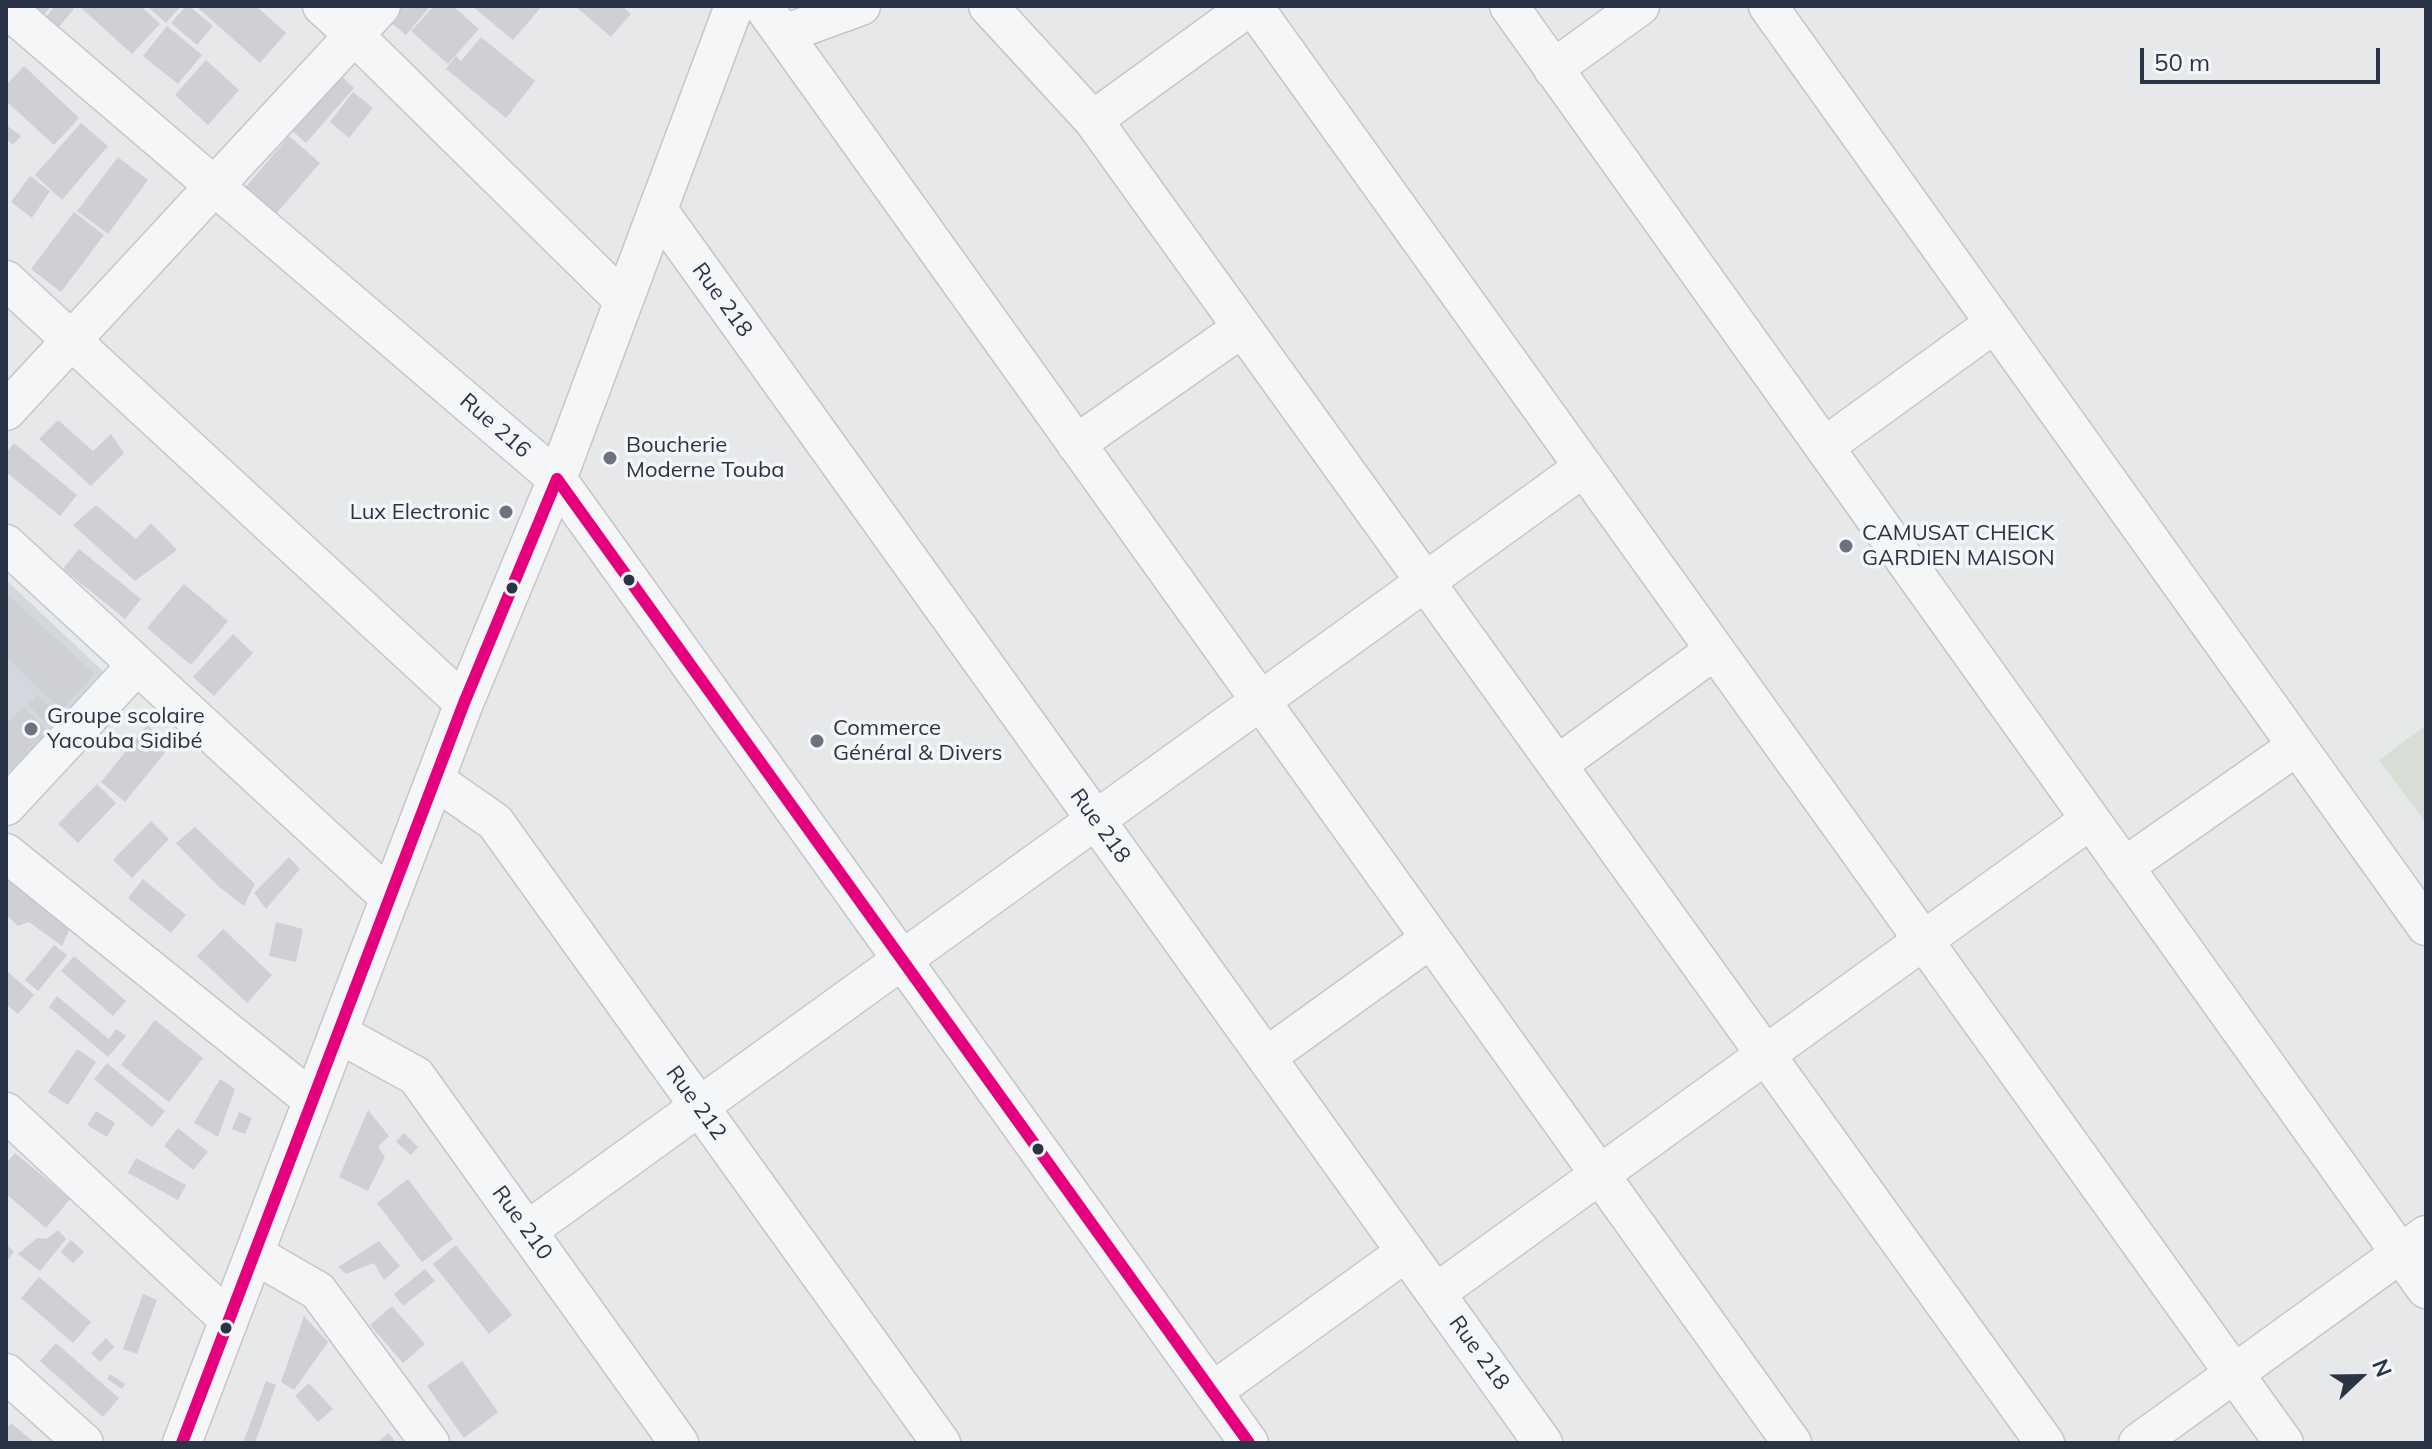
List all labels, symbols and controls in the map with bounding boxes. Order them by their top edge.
scale bar [2144,32,2384,82]
text: 50 m [2154,47,2210,77]
street label: Rue 218 [686,258,758,342]
street label: Rue 216 [454,388,536,464]
place label: Boucherie Moderne Touba [626,432,784,484]
marker: Boucherie Moderne Touba [601,449,619,467]
place label: Lux Electronic [350,499,490,525]
marker: Lux Electronic [497,503,515,521]
place label: CAMUSAT CHEICK GARDIEN MAISON [1862,520,2055,572]
marker: CAMUSAT CHEICK GARDIEN MAISON [1837,537,1855,555]
unlabelled marker [621,572,637,588]
unlabelled marker [504,580,520,596]
place label: Groupe scolaire Yacouba Sidibé [47,703,205,754]
place label: Commerce Général & Divers [833,715,1002,766]
marker: Groupe scolaire Yacouba Sidibé [22,720,40,738]
marker: Commerce Général & Divers [808,732,826,750]
street label: Rue 218 [1064,784,1136,868]
street label: Rue 212 [660,1061,732,1145]
unlabelled marker [1030,1141,1046,1157]
street label: Rue 210 [486,1181,558,1265]
street label: Rue 218 [1443,1311,1515,1395]
unlabelled marker [218,1320,234,1336]
north arrow [2320,1337,2400,1417]
text: N [2366,1355,2398,1381]

